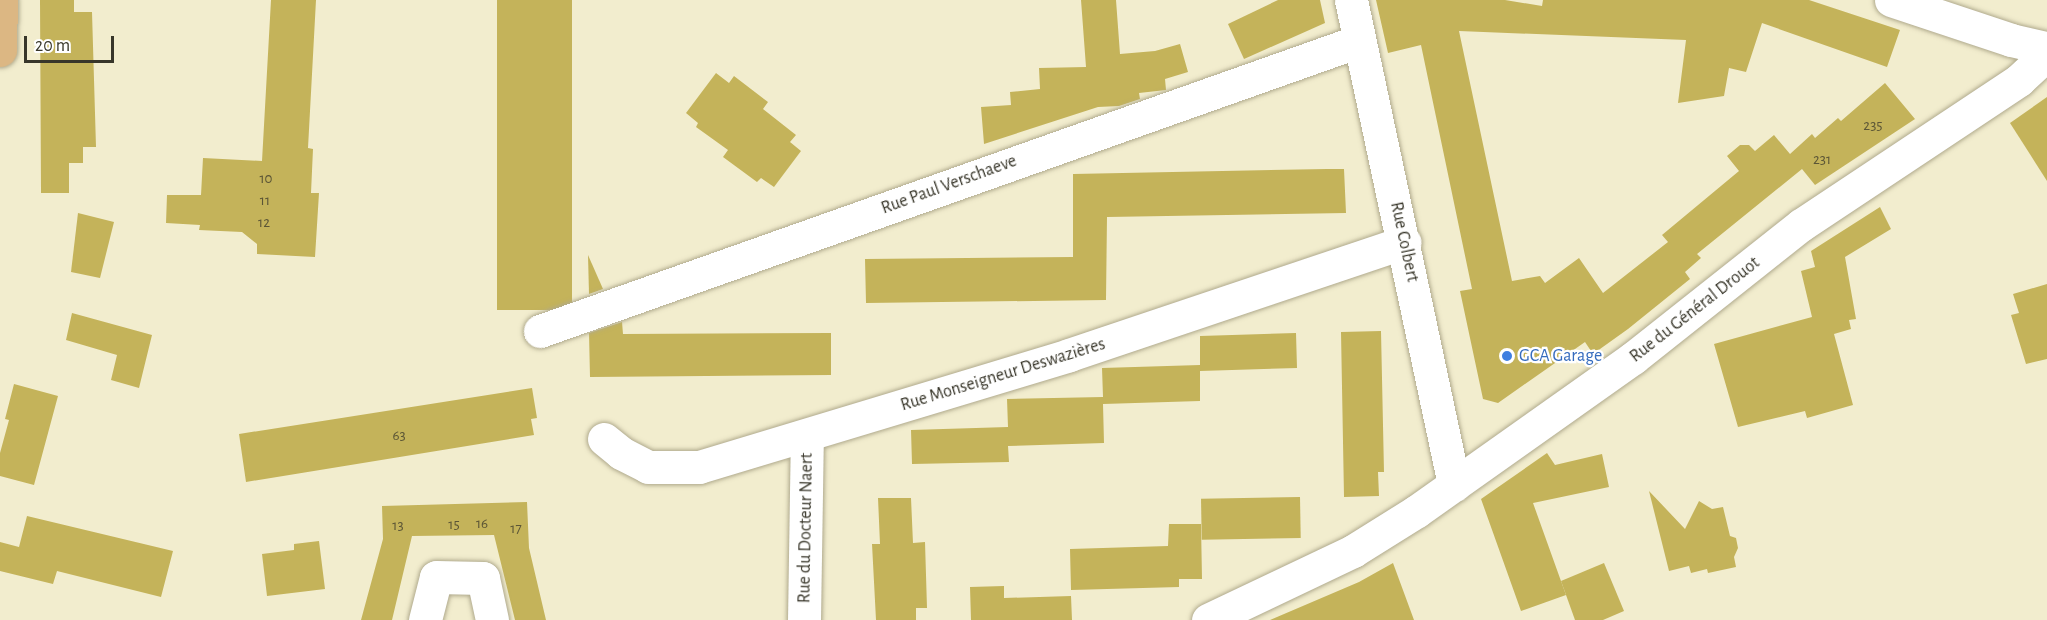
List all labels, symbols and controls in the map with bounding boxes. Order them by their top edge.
scale bar [27,24,117,62]
text: 20 m [35,37,70,55]
house number: 235 [1863,117,1883,135]
street label: Rue Paul Verschaeve [878,150,1020,220]
house number: 231 [1813,151,1831,169]
house number: 10 [259,170,273,188]
house number: 11 [260,192,270,210]
street label: Rue Colbert [1385,200,1423,284]
house number: 12 [258,214,270,232]
street label: Rue du Général Drouot [1626,252,1764,368]
street label: Rue Monseigneur Deswazières [898,334,1108,416]
place label: GCA Garage [1519,345,1602,367]
marker: GCA Garage [1500,349,1514,363]
house number: 63 [392,427,406,445]
street label: Rue du Docteur Naert [794,453,818,603]
house number: 16 [476,515,488,533]
house number: 15 [448,516,460,534]
house number: 13 [392,517,404,535]
house number: 17 [510,520,522,538]

